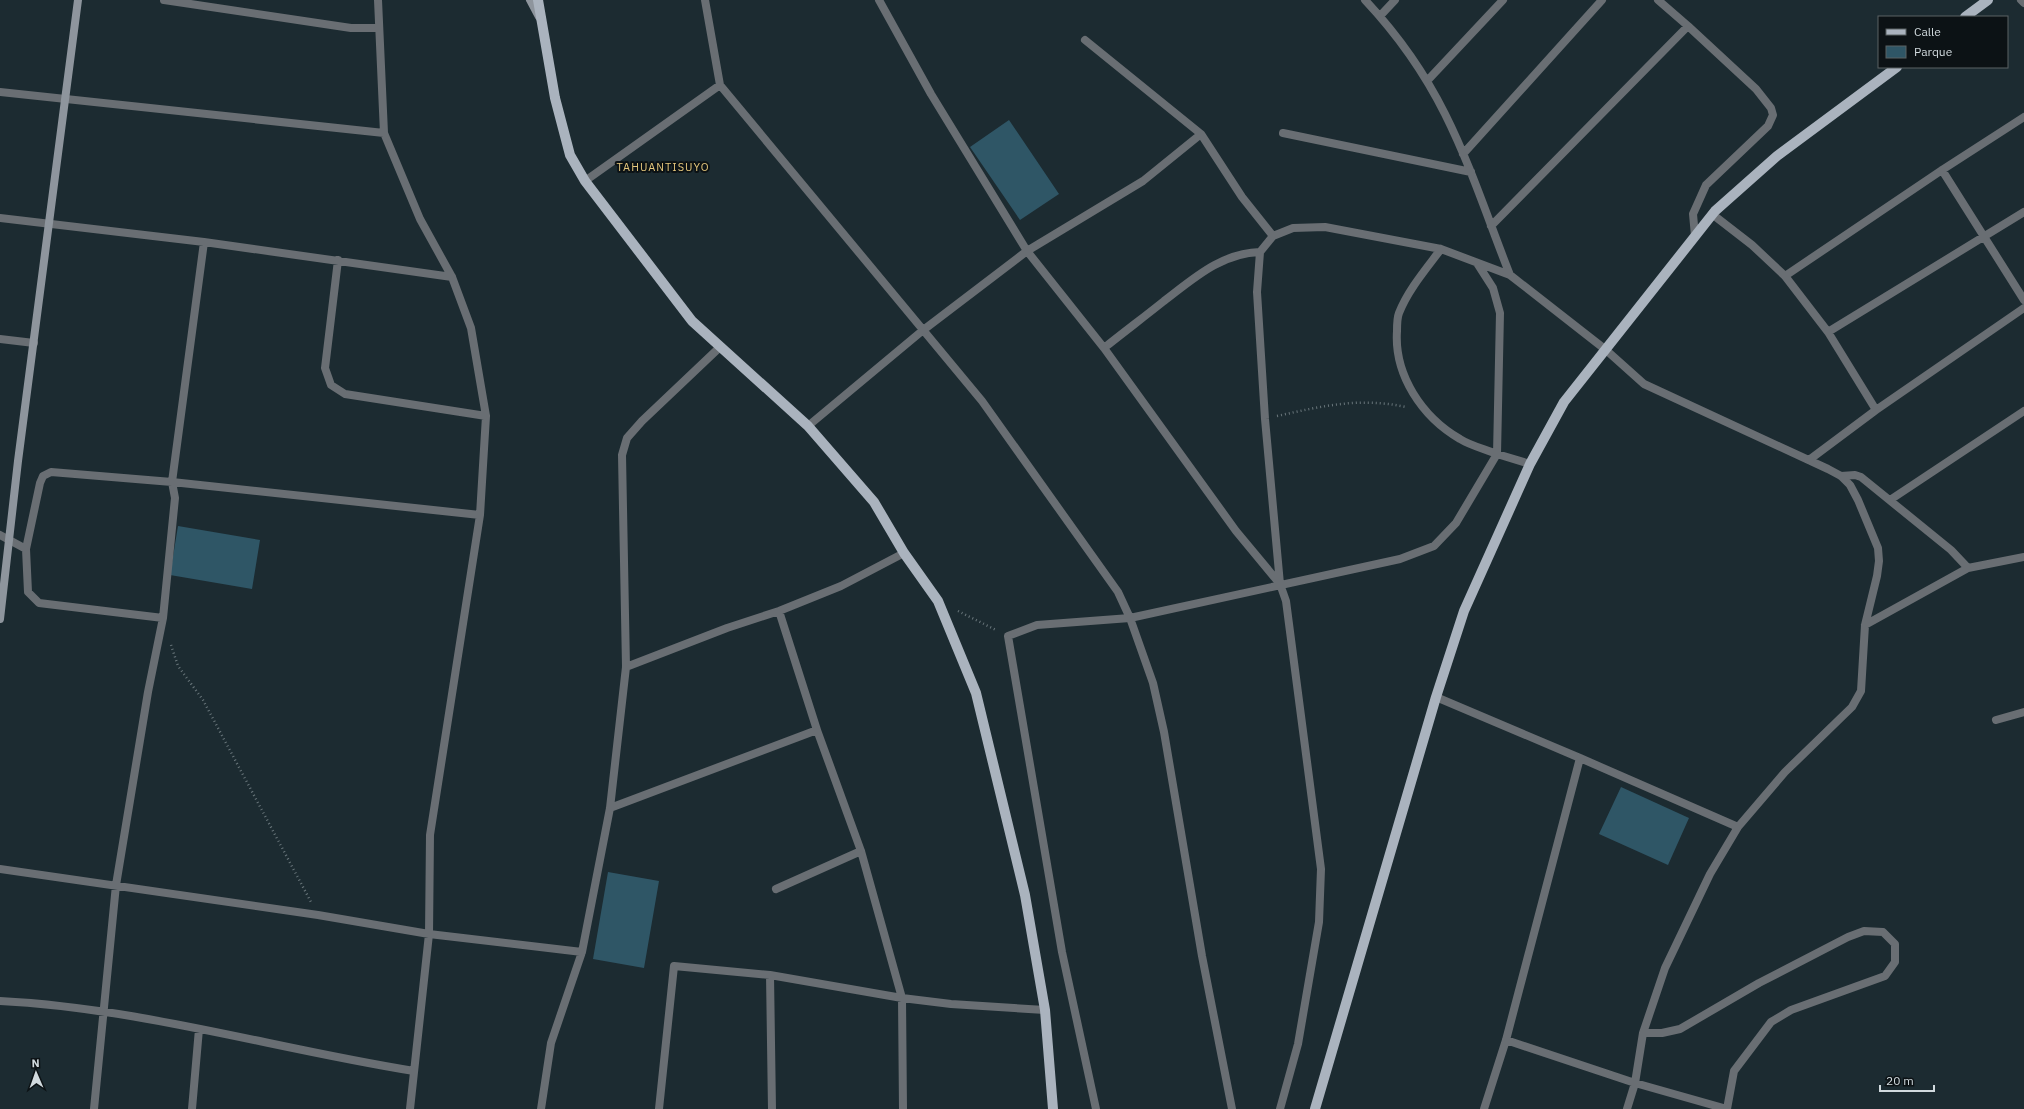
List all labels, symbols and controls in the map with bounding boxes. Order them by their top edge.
legend [1878,16,2008,68]
text: Calle [1914,24,1941,39]
text: Parque [1914,44,1953,59]
district label: TAHUANTISUYO [617,160,710,174]
north arrow [16,1053,56,1093]
text: N [31,1056,40,1070]
scale bar [1880,1067,1934,1093]
text: 20 m [1886,1073,1914,1088]

